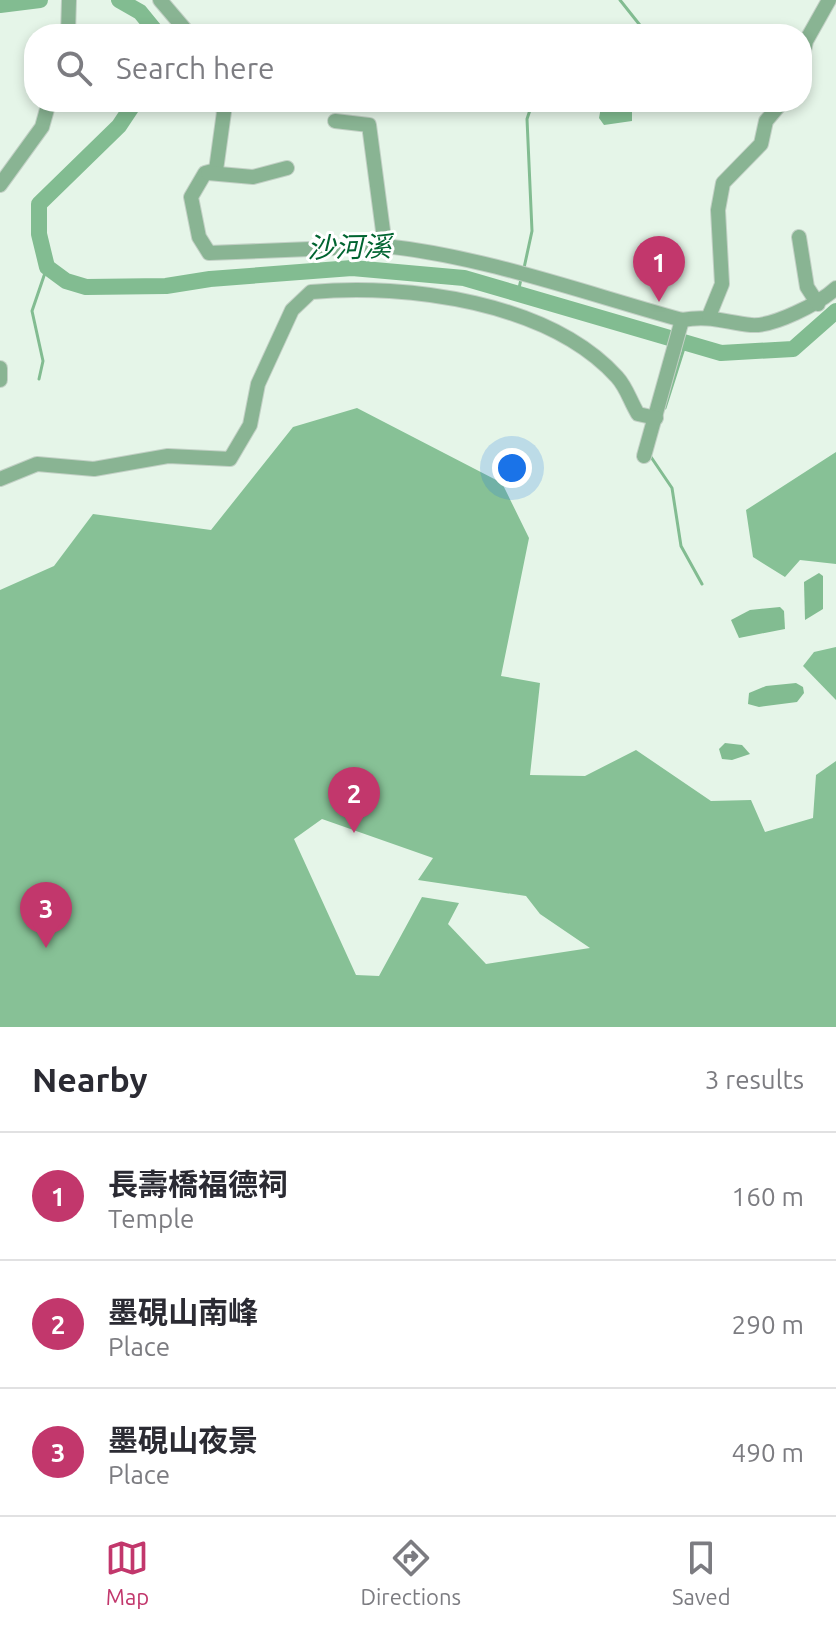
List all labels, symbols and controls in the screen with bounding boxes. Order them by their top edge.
search box [24,24,812,112]
icon: search [52,46,96,90]
text: Search here [116,51,275,85]
water label: 沙河溪 [307,230,395,263]
pin: 1 [633,236,685,302]
your location [492,448,532,488]
pin: 2 [328,767,380,833]
pin: 3 [20,882,72,948]
text: Nearby [32,1060,147,1098]
text: 3 results [705,1065,804,1094]
text: 長壽橋福德祠 [108,1167,288,1201]
text: 1 [51,1182,65,1211]
text: 160 m [732,1182,804,1211]
text: Temple [108,1204,194,1233]
text: 墨硯山南峰 [108,1295,258,1329]
text: 2 [51,1310,65,1339]
text: 290 m [732,1310,804,1339]
text: Place [108,1332,170,1361]
text: 墨硯山夜景 [108,1423,258,1457]
text: 3 [51,1438,65,1467]
text: 490 m [732,1438,804,1467]
text: Place [108,1460,170,1489]
tab: Map [105,1536,149,1609]
tab: Directions [360,1536,461,1609]
tab: Saved [672,1536,731,1609]

